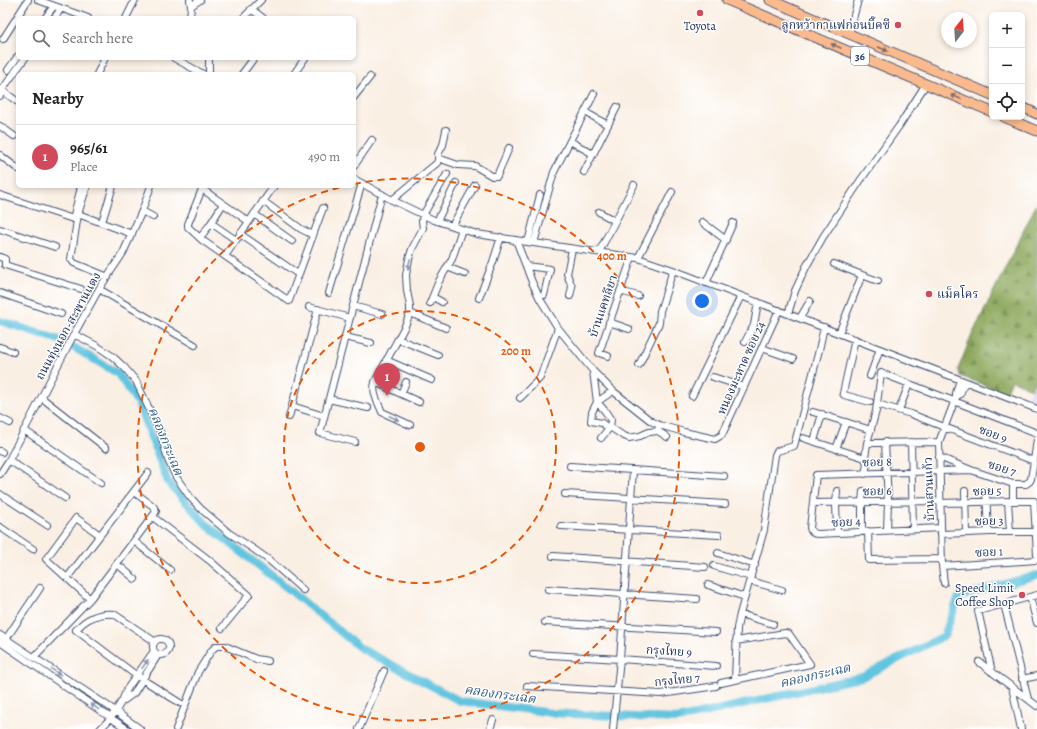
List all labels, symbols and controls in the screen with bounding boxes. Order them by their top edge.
marker: Toyota [695,8,705,18]
north arrow [941,12,977,48]
map controls [989,12,1025,120]
button: + [989,12,1025,48]
search box [16,16,356,60]
place label: ลูกหว้ากาแฟก่อนบิ๊คซี [782,16,890,33]
place label: Toyota [684,18,717,34]
marker: ลูกหว้ากาแฟก่อนบิ๊คซี [893,20,903,30]
icon: search [30,27,52,49]
text: Search here [62,28,133,48]
one-way arrow [831,43,842,49]
one-way arrow [878,46,889,52]
road number: 36 [851,47,869,65]
button: − [989,48,1025,84]
button: locate [989,84,1025,120]
text: Nearby [32,87,83,110]
one-way arrow [951,94,962,100]
text: 965/61 [70,138,108,158]
text: 1 [43,148,47,165]
text: 490 m [308,148,340,165]
text: Place [70,158,98,175]
text: 400 m [597,248,627,264]
one-way arrow [405,258,411,270]
street label: ถนนทุ่งนอก-สะพานแตง [32,269,104,383]
street label: บ้านแคทลียา [585,273,621,339]
place label: แม็คโคร [937,285,978,302]
marker: แม็คโคร [924,289,934,299]
your location [692,291,712,311]
street label: หนองมะหาด ซอย 24 [713,318,769,417]
text: 200 m [501,343,531,359]
pin: 1 [374,363,400,396]
water label: คลองกระเฉด [145,404,188,478]
one-way arrow [388,415,399,421]
street label: ซอย 9 [976,421,1010,447]
centre of rings [413,440,427,454]
street label: ซอย 8 [862,453,892,471]
street label: ซอย 7 [986,456,1019,480]
street label: บ้านสวนแก้ว [920,457,938,521]
street label: ซอย 5 [972,482,1002,500]
street label: ซอย 6 [862,483,892,499]
street label: ซอย 4 [831,513,862,531]
street label: ซอย 3 [974,513,1004,529]
street label: ซอย 1 [975,543,1003,561]
place label: Speed Limit Coffee Shop [955,580,1014,610]
marker: Speed Limit Coffee Shop [1017,590,1027,600]
street label: กรุงไทย 9 [645,640,693,661]
water label: คลองกระเฉด [778,658,853,691]
one-way arrow [141,659,149,669]
one-way arrow [51,668,61,676]
street label: กรุงไทย 7 [653,669,702,690]
water label: คลองกระเฉด [463,681,538,708]
one-way arrow [90,703,100,711]

